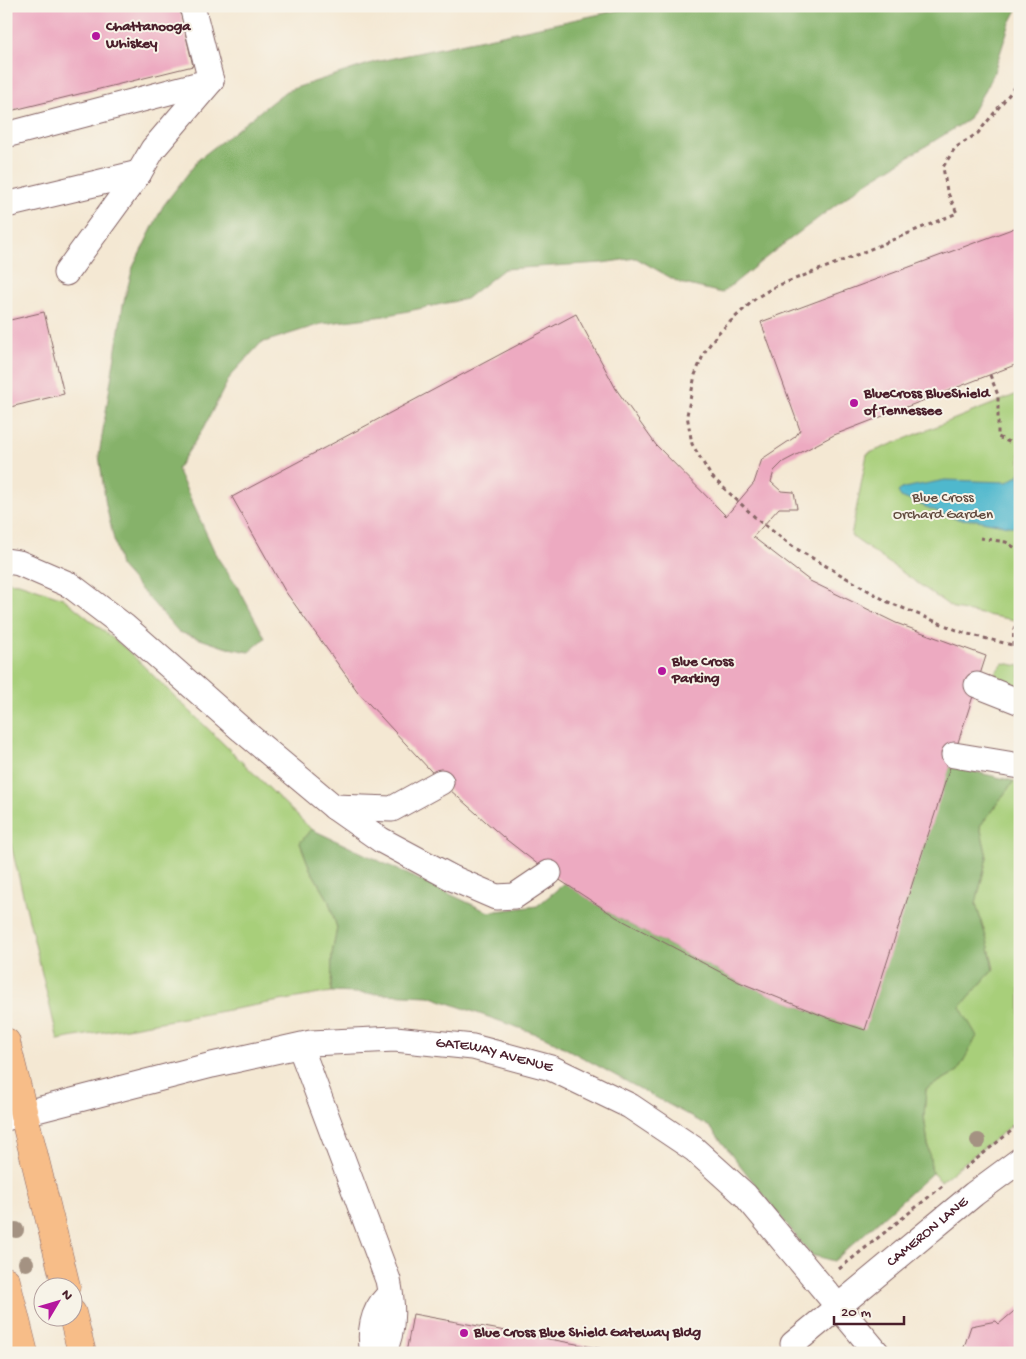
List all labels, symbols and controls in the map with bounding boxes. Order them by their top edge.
place label: Chattanooga Whiskey [105,18,191,53]
marker: Chattanooga Whiskey [90,30,102,42]
place label: BlueCross BlueShield of Tennessee [863,385,992,420]
marker: BlueCross BlueShield of Tennessee [848,397,860,409]
park label: Blue Cross Orchard Garden [893,489,993,524]
place label: Blue Cross Parking [671,653,735,688]
marker: Blue Cross Parking [656,665,668,677]
street label: GATEWAY AVENUE [435,1034,556,1077]
street label: CAMERON LANE [883,1193,973,1271]
north arrow [32,1276,82,1326]
text: N [57,1287,76,1304]
scale bar [834,1294,904,1326]
text: 20 m [841,1304,871,1322]
place label: Blue Cross Blue Shield Gateway Bldg [473,1324,701,1342]
marker: Blue Cross Blue Shield Gateway Bldg [458,1327,470,1339]

